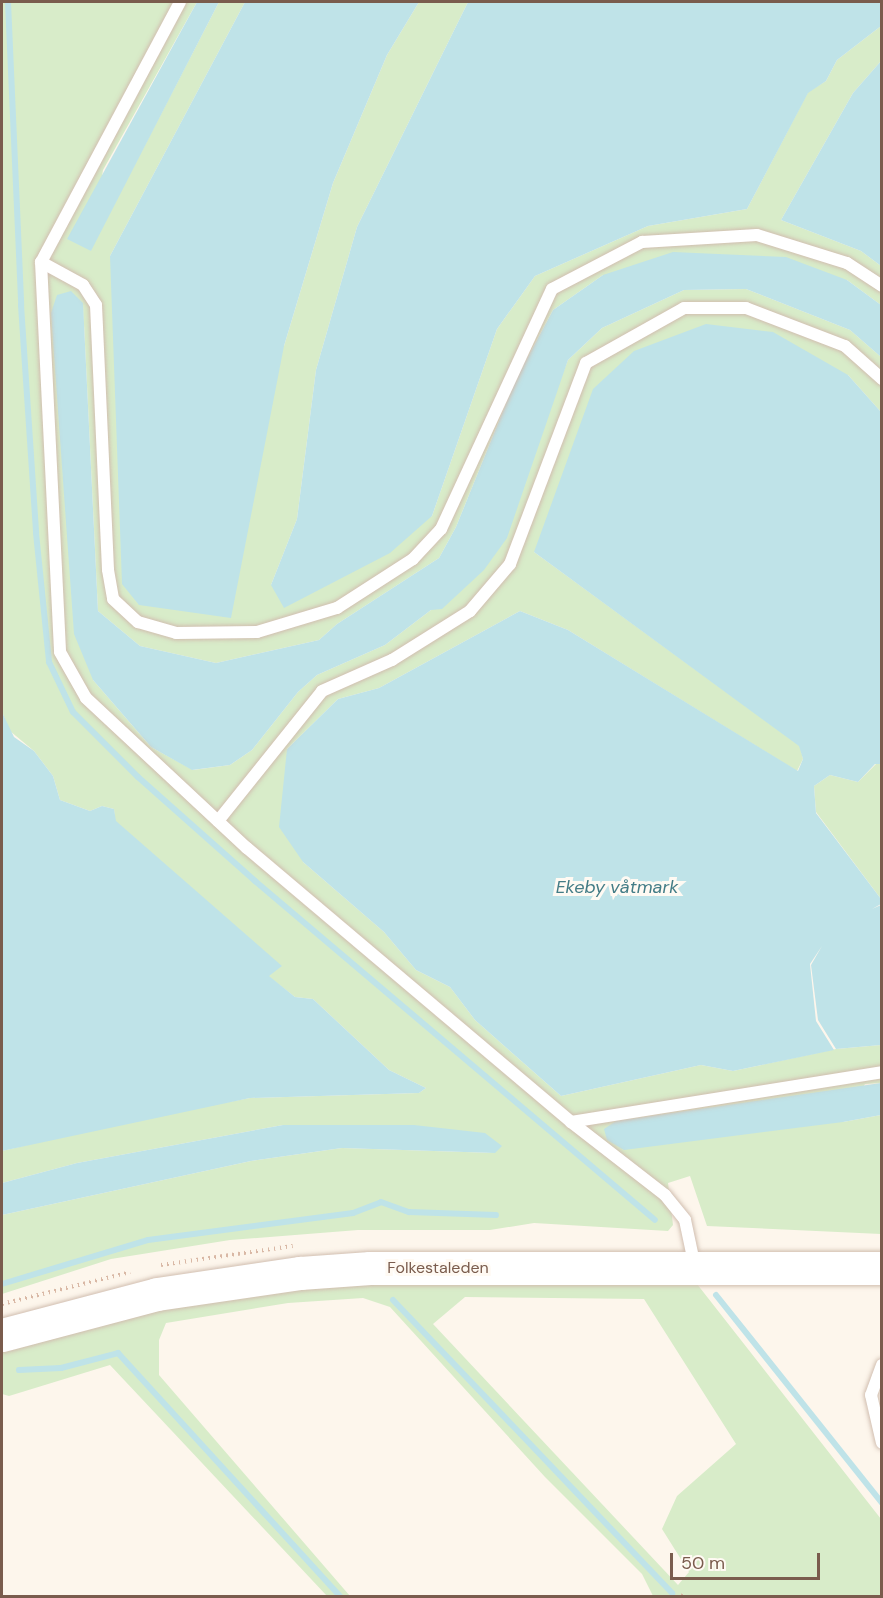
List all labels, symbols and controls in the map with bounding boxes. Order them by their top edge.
water label: Ekeby våtmark [556,876,678,898]
street label: Folkestaleden [387,1258,489,1278]
scale bar [673,1541,823,1579]
text: 50 m [681,1551,725,1575]

